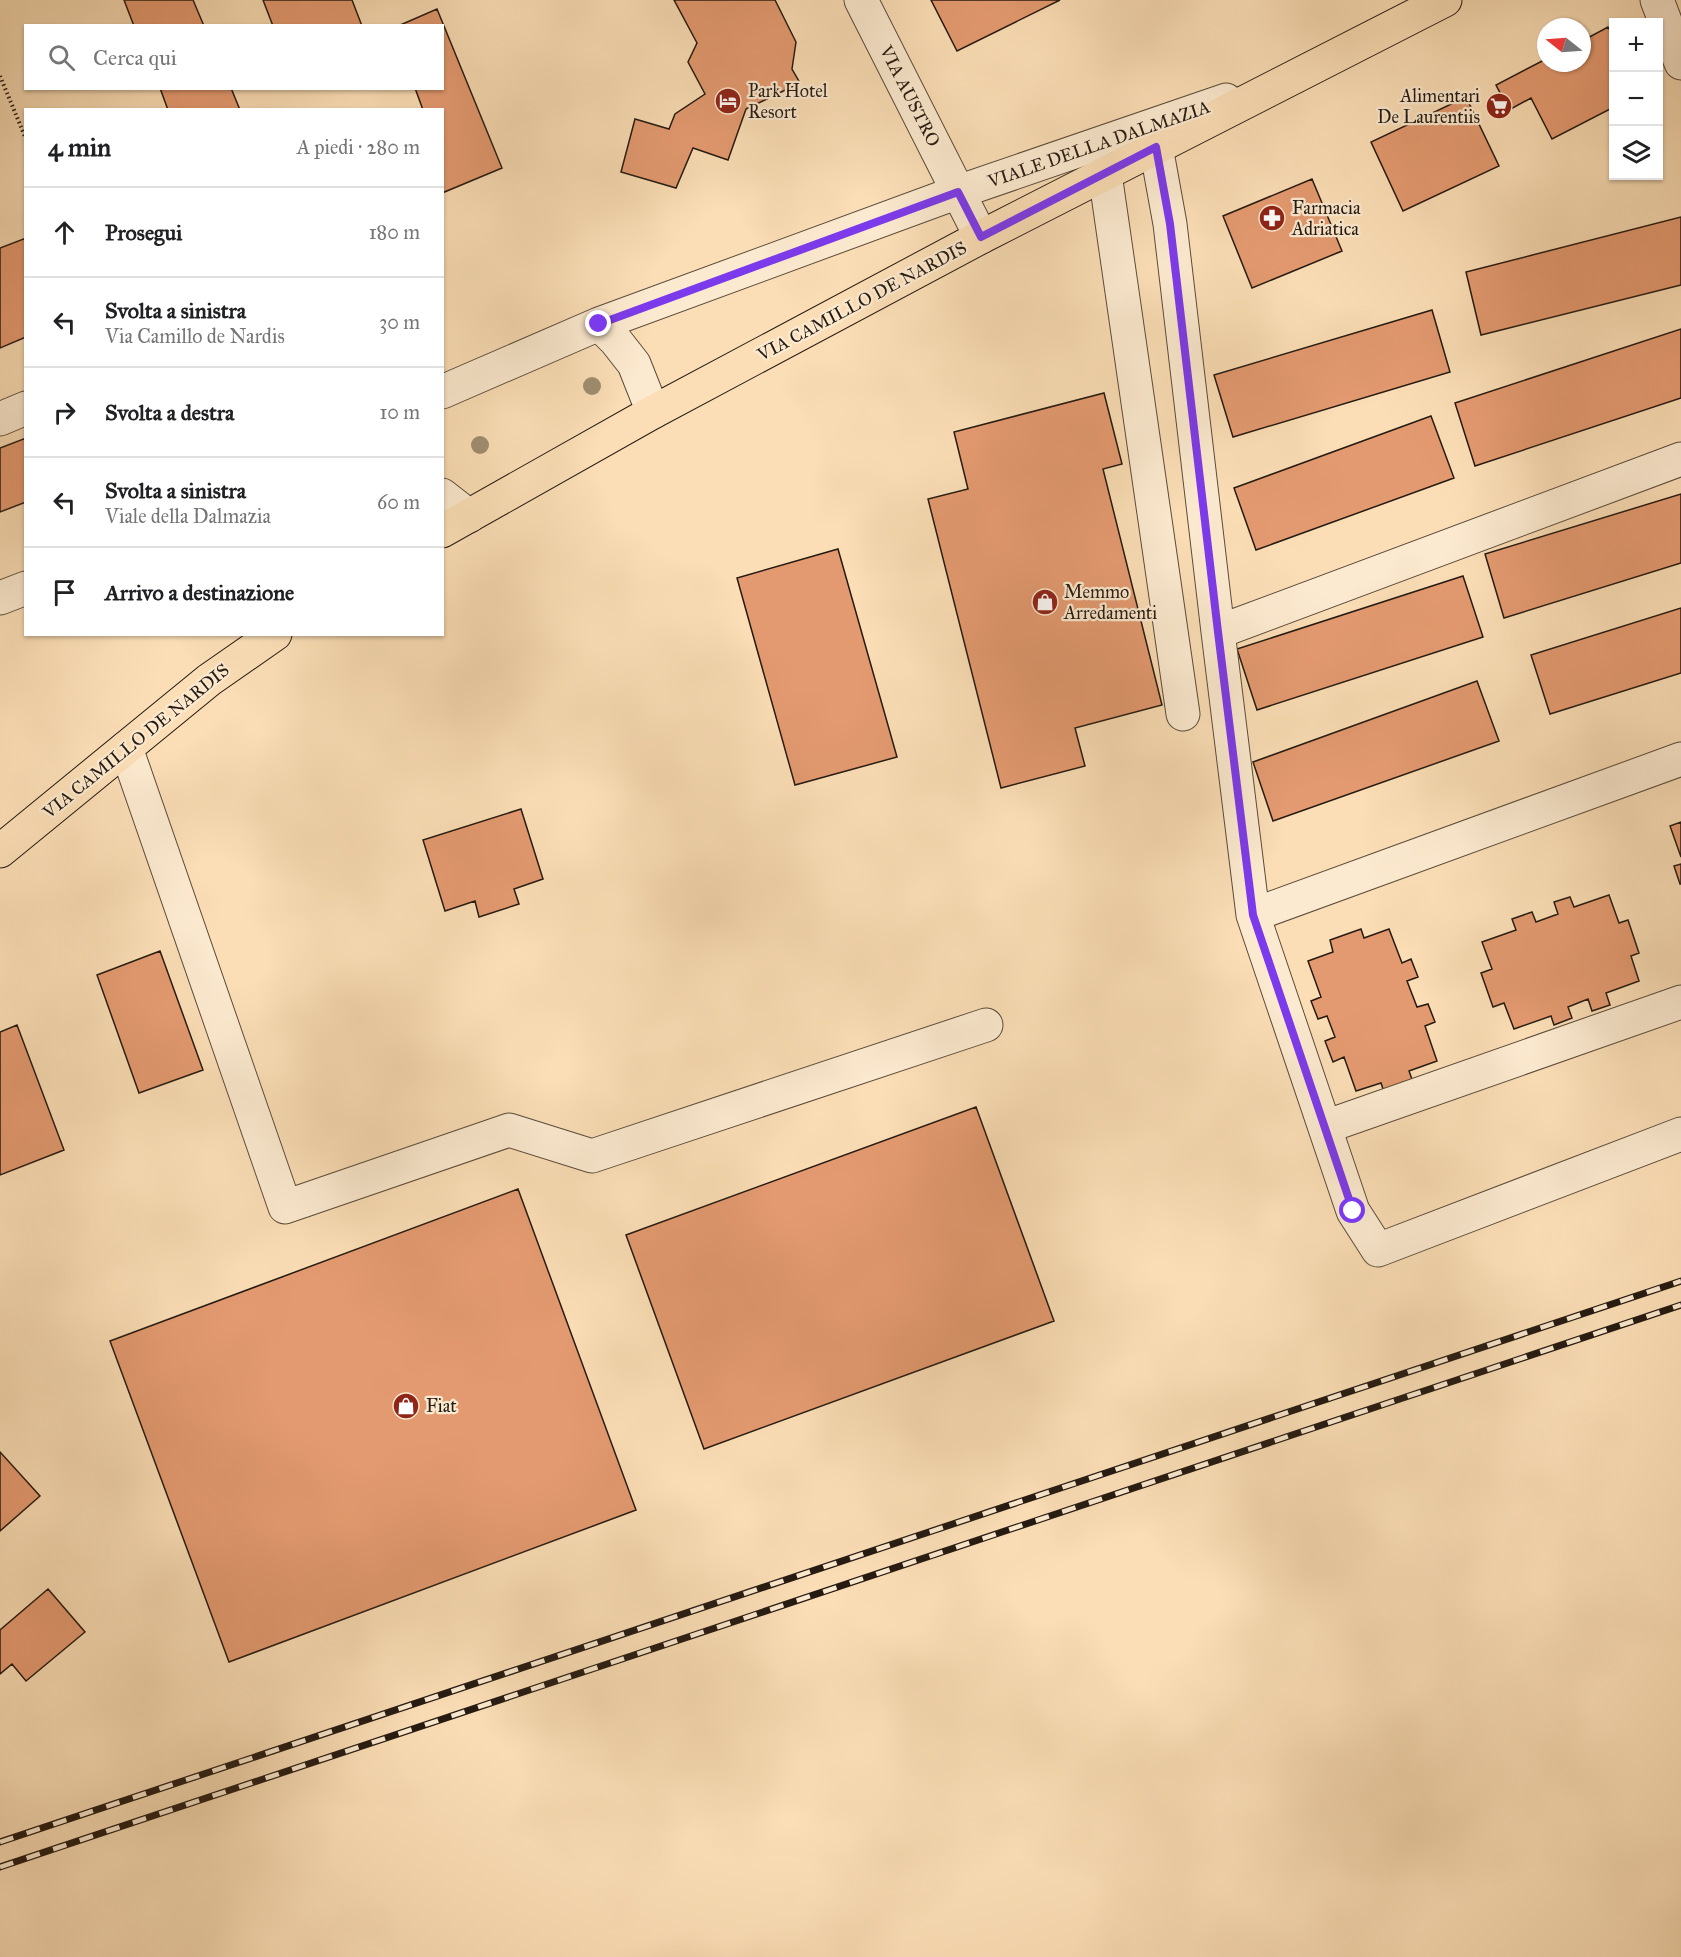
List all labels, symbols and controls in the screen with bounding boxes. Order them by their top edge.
north arrow [1537,18,1591,72]
map controls [1609,18,1663,180]
button: + [1609,18,1663,72]
search box [24,24,444,90]
icon: search [45,41,78,74]
street label: VIA AUSTRO [875,41,945,150]
text: Cerca qui [93,44,177,71]
button: − [1609,72,1663,126]
place label: Park Hotel Resort [748,80,828,123]
place label: Alimentari De Laurentiis [1377,85,1480,128]
hotel icon: Park Hotel Resort [713,86,743,116]
supermarket icon: Alimentari De Laurentiis [1484,91,1514,121]
street label: VIALE DELLA DALMAZIA [984,96,1213,193]
button: layers [1609,126,1663,180]
text: 4 min [48,131,111,163]
text: A piedi · 280 m [297,135,420,159]
place label: Farmacia Adriatica [1291,197,1361,240]
pharmacy icon: Farmacia Adriatica [1257,203,1287,233]
icon: ahead [48,216,81,249]
text: Prosegui [105,219,182,246]
text: 180 m [369,220,420,244]
street label: VIA CAMILLO DE NARDIS [753,236,970,366]
text: Svolta a sinistra [105,297,246,324]
icon: left [48,306,81,339]
text: 30 m [379,310,420,334]
route end [585,310,611,336]
text: Via Camillo de Nardis [105,324,285,348]
icon: right [48,396,81,429]
text: Svolta a destra [105,399,234,426]
text: 10 m [379,400,420,424]
text: Svolta a sinistra [105,477,246,504]
icon: left [48,486,81,519]
text: 60 m [377,490,420,514]
text: Viale della Dalmazia [105,504,271,528]
icon: arrive [48,576,81,609]
text: Arrivo a destinazione [105,579,294,606]
place label: Memmo Arredamenti [1063,581,1157,624]
shop icon: Memmo Arredamenti [1030,587,1060,617]
street label: VIA CAMILLO DE NARDIS [37,659,234,824]
route start [1339,1197,1365,1223]
shop icon: Fiat [391,1391,421,1421]
place label: Fiat [426,1395,457,1417]

